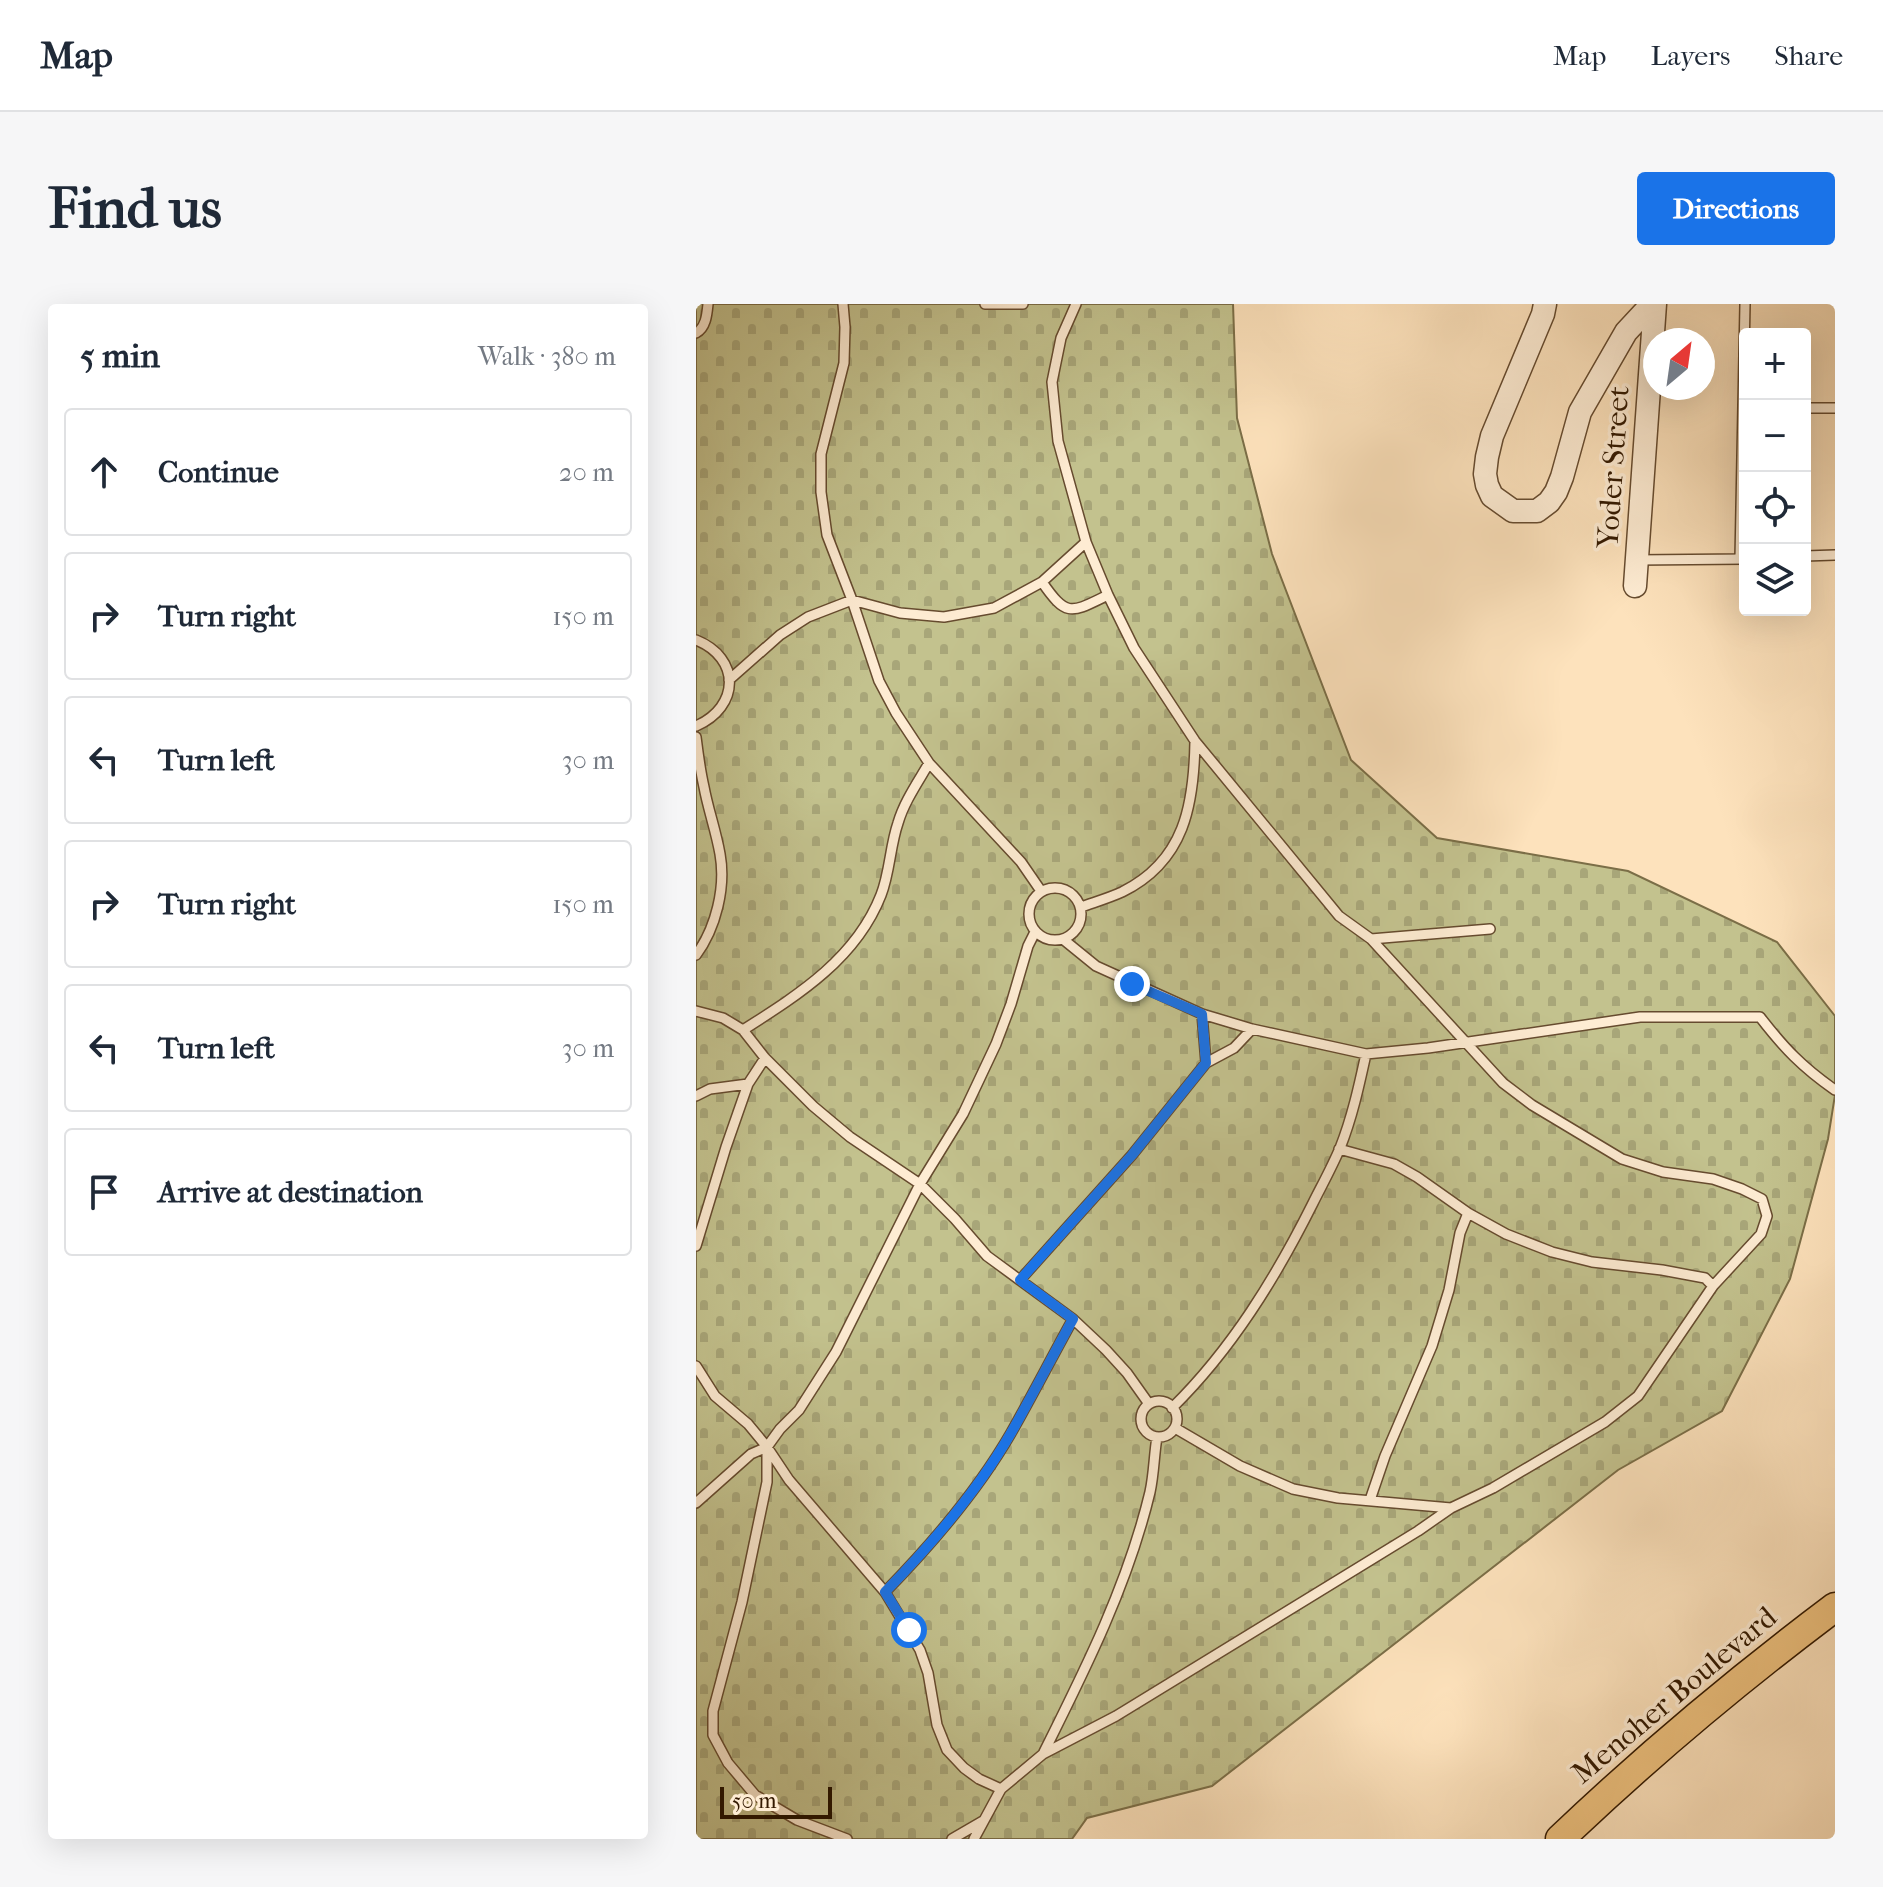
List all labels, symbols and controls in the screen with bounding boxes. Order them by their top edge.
text: Map [40,33,113,78]
text: Map [1553,39,1606,72]
text: Layers [1650,39,1730,72]
text: Share [1774,39,1843,72]
button: Directions [1637,172,1835,245]
text: Find us [48,176,222,241]
north arrow [1643,328,1715,400]
map controls [1739,328,1811,616]
button: + [1739,328,1811,400]
text: 5 min [80,336,160,376]
text: Walk · 380 m [478,341,616,372]
street label: Yoder Street [1590,385,1637,550]
button: − [1739,400,1811,472]
icon: ahead [82,450,126,494]
text: Continue [158,455,279,490]
text: 20 m [559,457,614,488]
button: locate [1739,472,1811,544]
button: layers [1739,544,1811,616]
icon: right [82,594,126,638]
text: Turn right [158,599,296,634]
text: 150 m [552,601,614,632]
icon: left [82,738,126,782]
text: Turn left [158,743,275,778]
text: 30 m [562,745,614,776]
icon: right [82,882,126,926]
text: Turn right [158,887,296,922]
text: 150 m [552,889,614,920]
route end [1114,966,1150,1002]
icon: left [82,1026,126,1070]
text: Turn left [158,1031,275,1066]
text: 30 m [562,1033,614,1064]
icon: arrive [82,1170,126,1214]
text: Arrive at destination [158,1175,423,1210]
street label: Menoher Boulevard [1565,1599,1784,1791]
route start [891,1612,927,1648]
scale bar [720,1783,832,1819]
text: 50 m [732,1788,777,1814]

